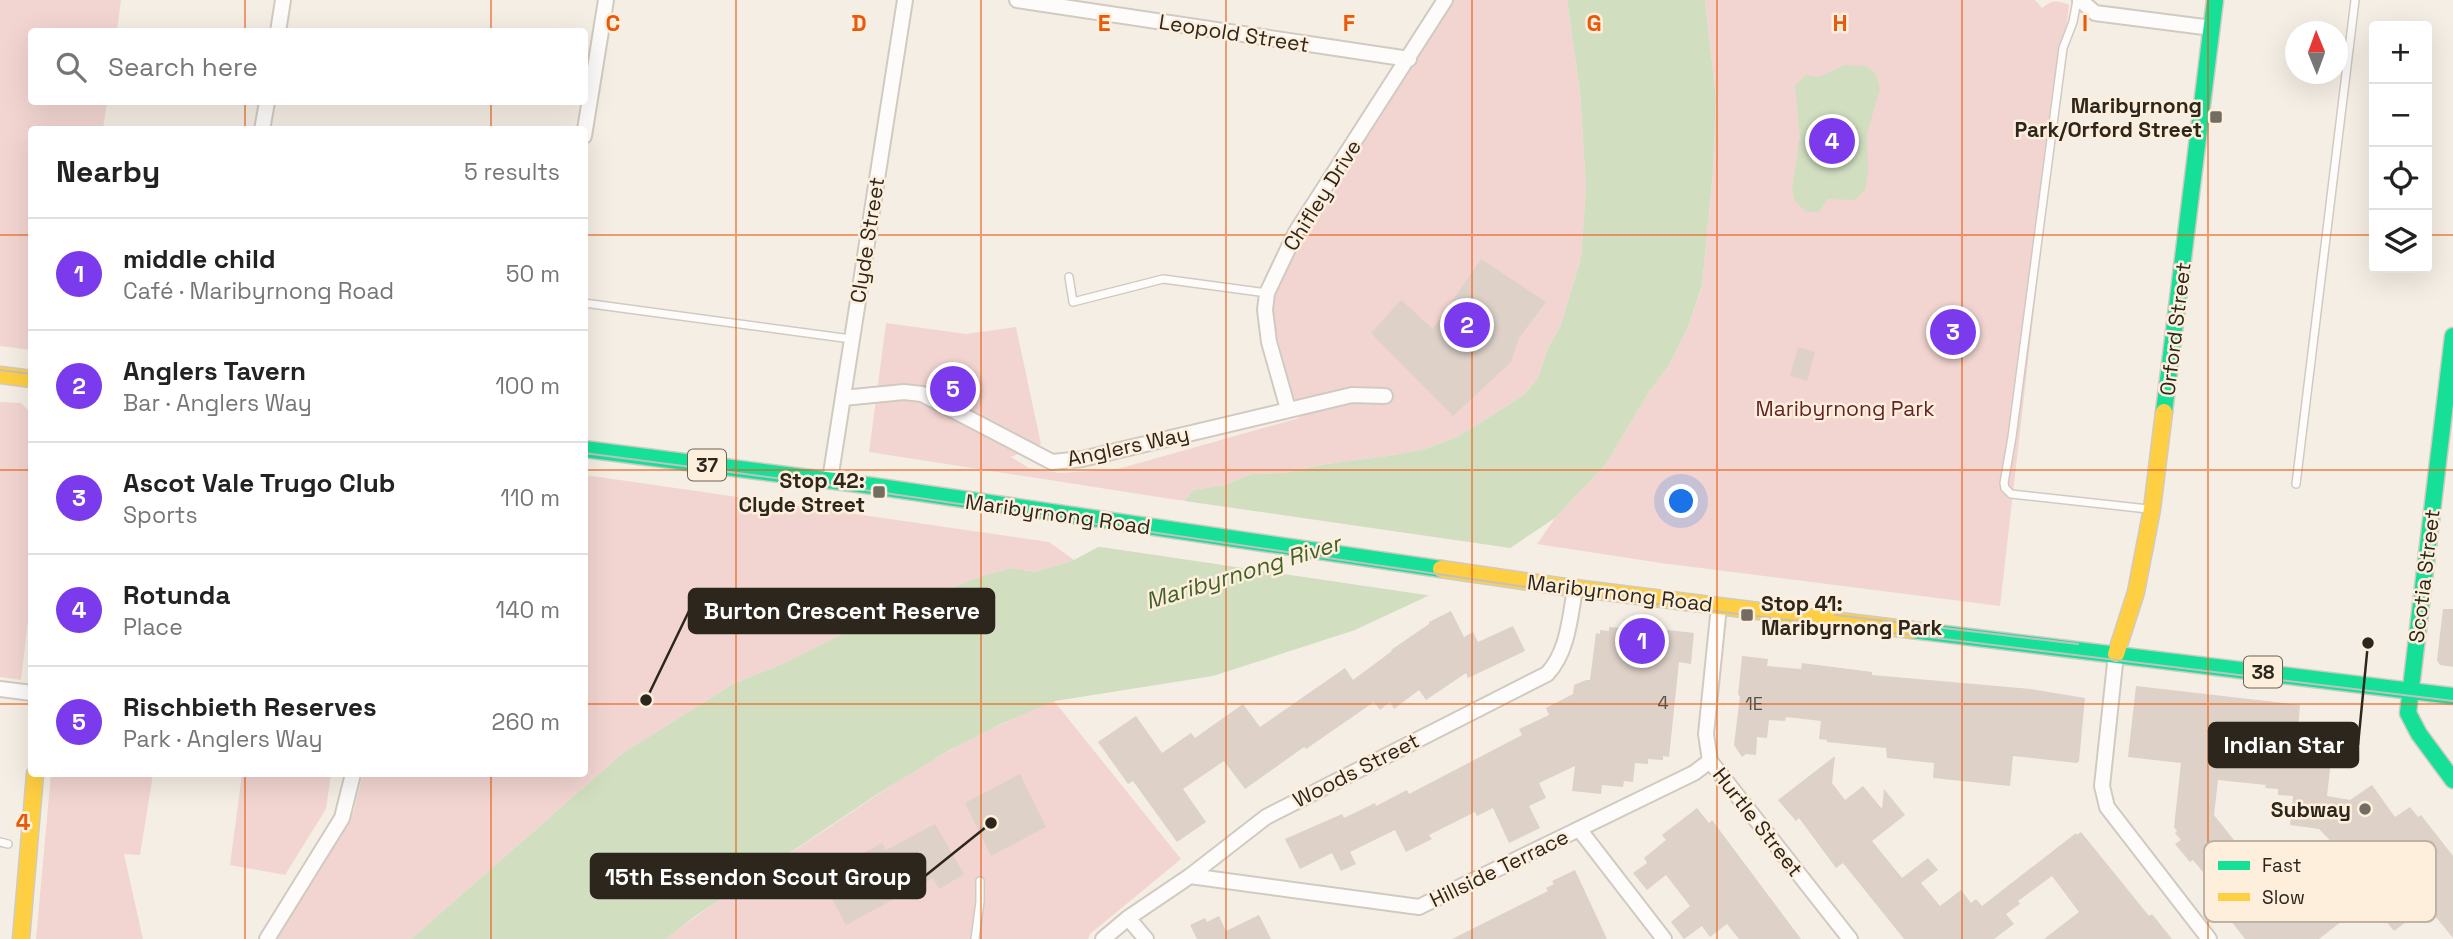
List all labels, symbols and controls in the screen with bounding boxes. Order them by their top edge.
text: C [606,8,620,38]
text: D [851,8,867,38]
text: E [1098,8,1110,38]
street label: Leopold Street [1157,8,1311,58]
text: F [1343,8,1355,38]
text: G [1586,8,1602,38]
text: H [1832,8,1848,38]
text: I [2082,8,2088,38]
north arrow [2285,21,2348,84]
map controls [2369,21,2432,273]
button: + [2369,21,2432,84]
search box [28,28,588,105]
icon: search [52,48,90,86]
text: Search here [108,50,258,84]
button: − [2369,84,2432,147]
place label: Maribyrnong Park/Orford Street [2015,92,2202,143]
marker: Maribyrnong Park/Orford Street [2208,109,2224,125]
pin: 4 [1809,115,1855,167]
street label: Chifley Drive [1277,134,1367,256]
button: locate [2369,147,2432,210]
text: Nearby [56,152,160,191]
text: 5 results [464,157,560,187]
street label: Clyde Street [844,175,890,305]
button: layers [2369,210,2432,273]
text: middle child [123,242,276,276]
text: 1 [74,259,84,289]
text: 50 m [506,259,560,289]
street label: Orford Street [2153,261,2197,397]
text: Café · Maribyrnong Road [123,276,394,306]
pin: 2 [1444,299,1490,351]
pin: 3 [1930,306,1976,358]
text: Anglers Tavern [123,354,306,388]
pin: 5 [930,363,976,415]
text: 2 [72,371,86,401]
text: 100 m [495,371,560,401]
text: Bar · Anglers Way [123,388,312,418]
park label: Maribyrnong Park [1756,395,1934,422]
street label: Anglers Way [1065,420,1191,472]
road number: 37 [688,450,726,480]
text: Ascot Vale Trugo Club [123,466,395,500]
place label: Stop 42: Clyde Street [738,467,865,518]
text: 3 [72,483,86,513]
text: 110 m [500,483,560,513]
marker: Stop 42: Clyde Street [871,484,887,500]
your location [1664,484,1698,518]
street label: Maribyrnong Road [964,488,1152,540]
text: Sports [123,500,198,530]
street label: Scotia Street [2402,508,2446,644]
water label: Maribyrnong River [1142,527,1346,616]
street label: Maribyrnong Road [1526,568,1714,618]
text: Rotunda [123,578,230,612]
callout: Burton Crescent Reserve [689,589,994,633]
place label: Stop 41: Maribyrnong Park [1761,590,1943,641]
text: 4 [72,595,86,625]
text: 140 m [496,595,560,625]
text: Burton Crescent Reserve [704,596,980,626]
marker: Stop 41: Maribyrnong Park [1739,607,1755,623]
text: Place [123,612,183,642]
pin: 1 [1619,615,1665,667]
road number: 38 [2244,656,2282,688]
text: Rischbieth Reserves [123,690,377,724]
house number: 4 [1657,691,1669,714]
house number: 1E [1745,692,1763,715]
text: 5 [72,707,86,737]
text: 260 m [492,707,560,737]
callout: Indian Star [2209,723,2358,767]
text: Park · Anglers Way [123,724,322,754]
street label: Woods Street [1288,727,1424,813]
text: Indian Star [2223,730,2345,760]
street label: Hurtle Street [1707,762,1809,882]
place label: Subway [2271,796,2351,823]
marker: Subway [2357,801,2373,817]
text: 4 [16,807,31,837]
street label: Hillside Terrace [1425,823,1573,913]
legend [2204,841,2436,922]
text: Fast [2262,853,2302,878]
callout: 15th Essendon Scout Group [591,854,925,898]
text: 15th Essendon Scout Group [605,862,911,892]
text: Slow [2262,885,2305,910]

